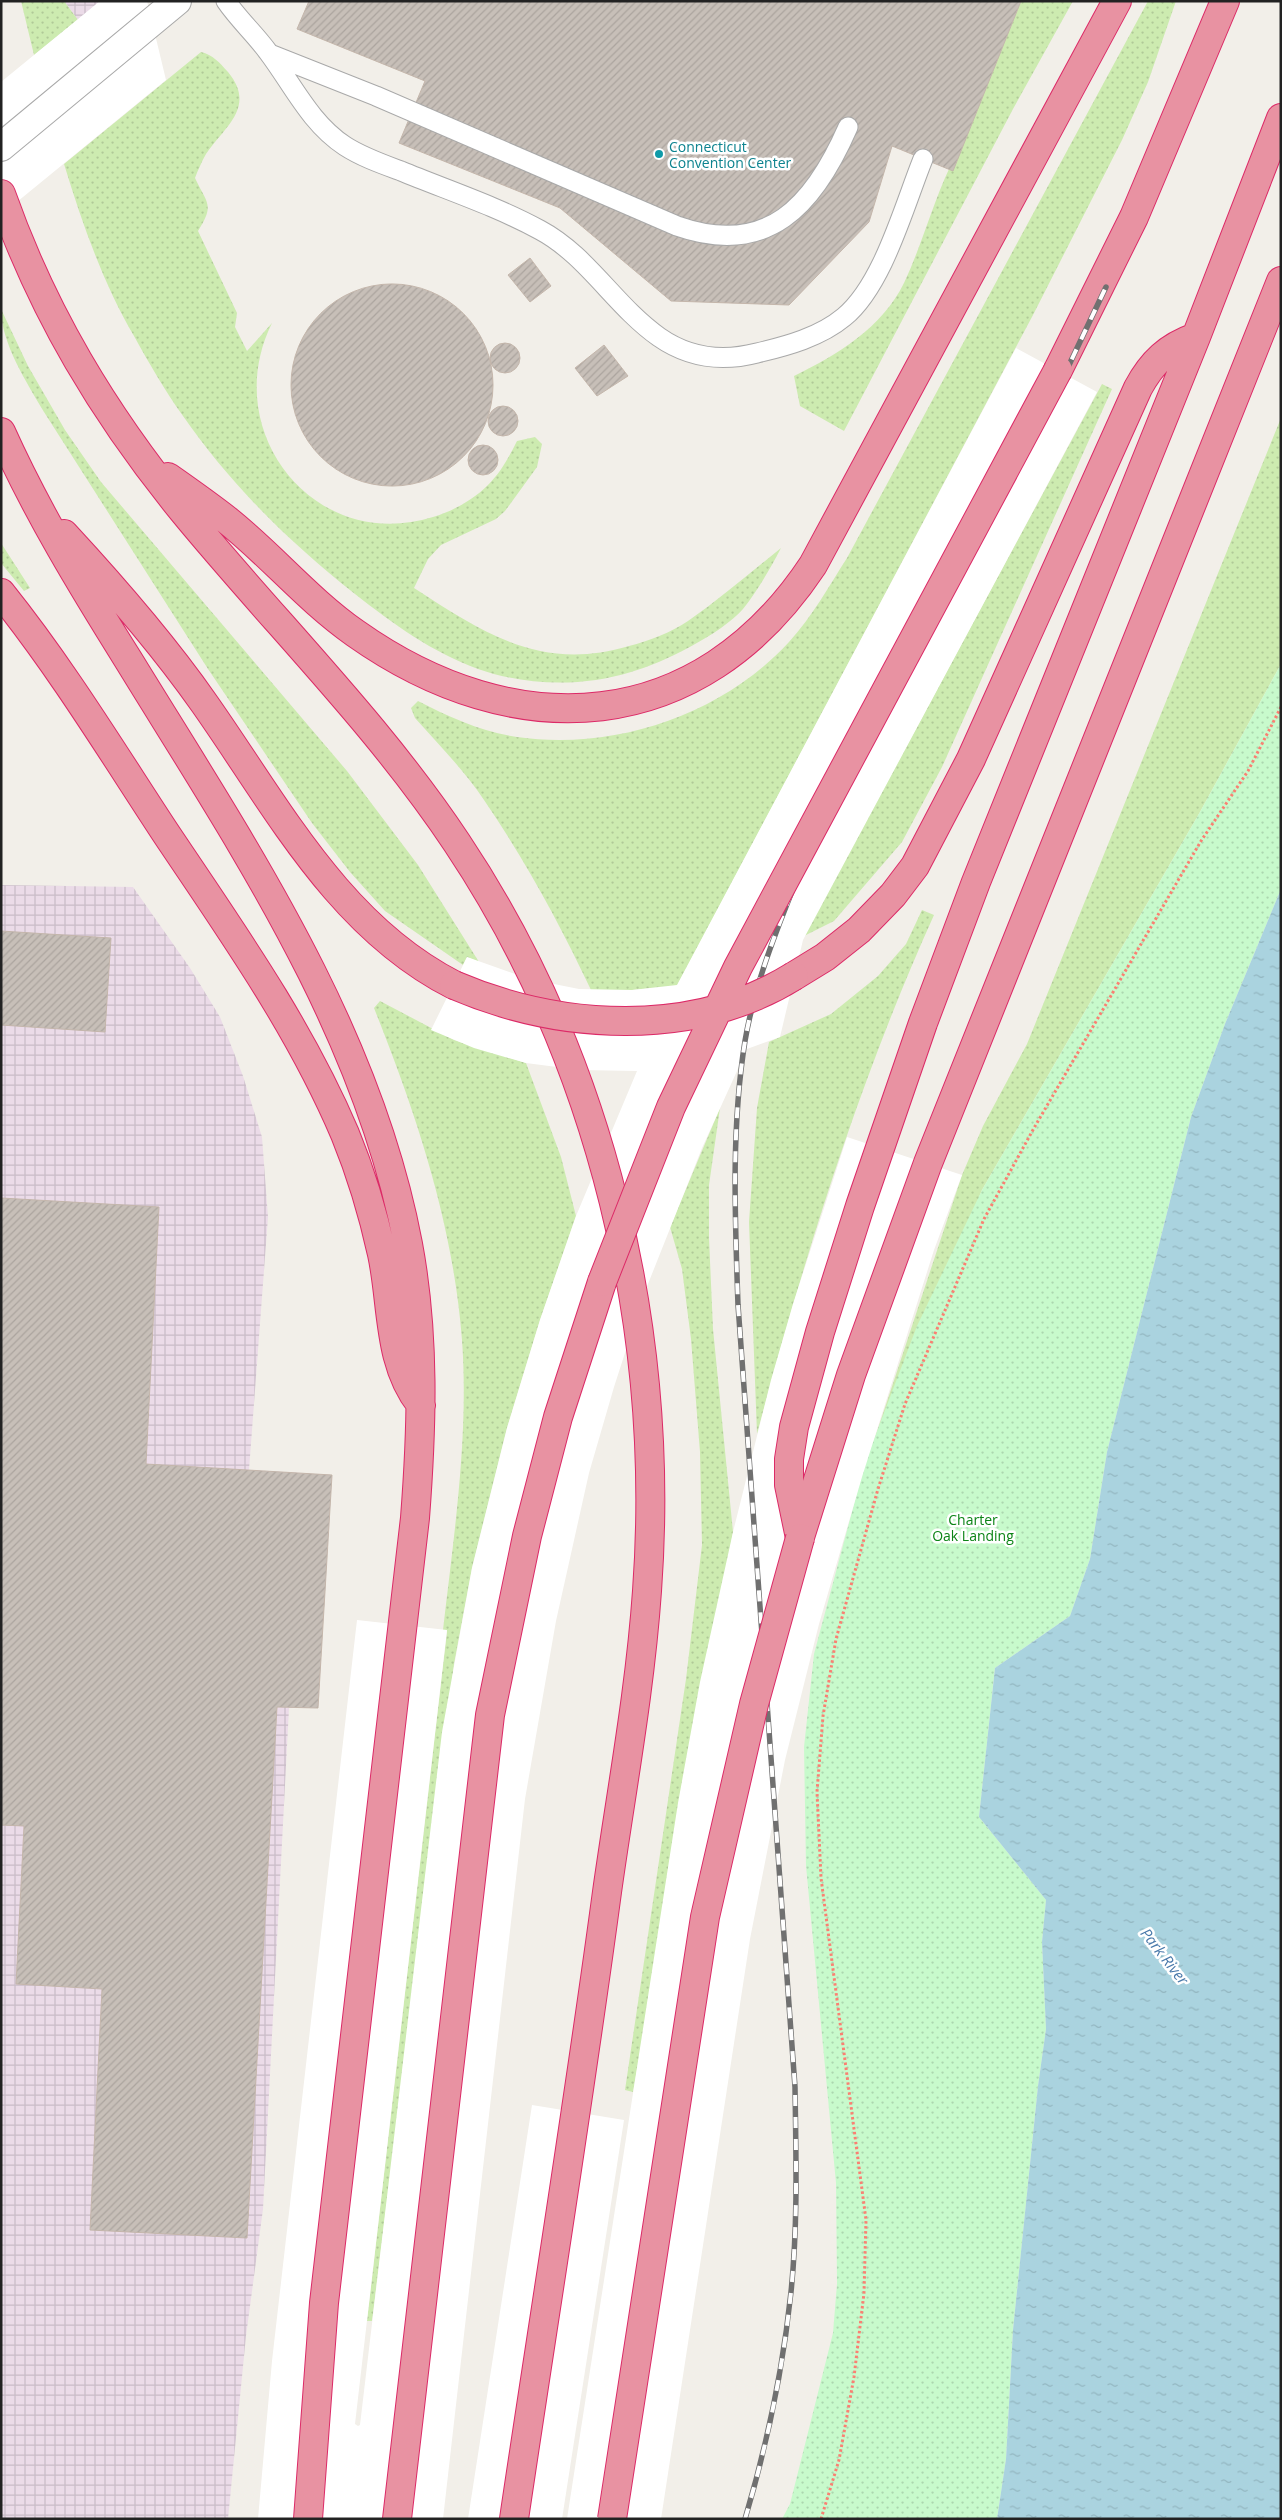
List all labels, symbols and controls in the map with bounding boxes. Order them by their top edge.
place label: Connecticut Convention Center [669,137,792,172]
marker: Connecticut Convention Center [653,148,665,160]
park label: Charter Oak Landing [932,1510,1014,1545]
water label: Park River [1137,1924,1194,1989]

